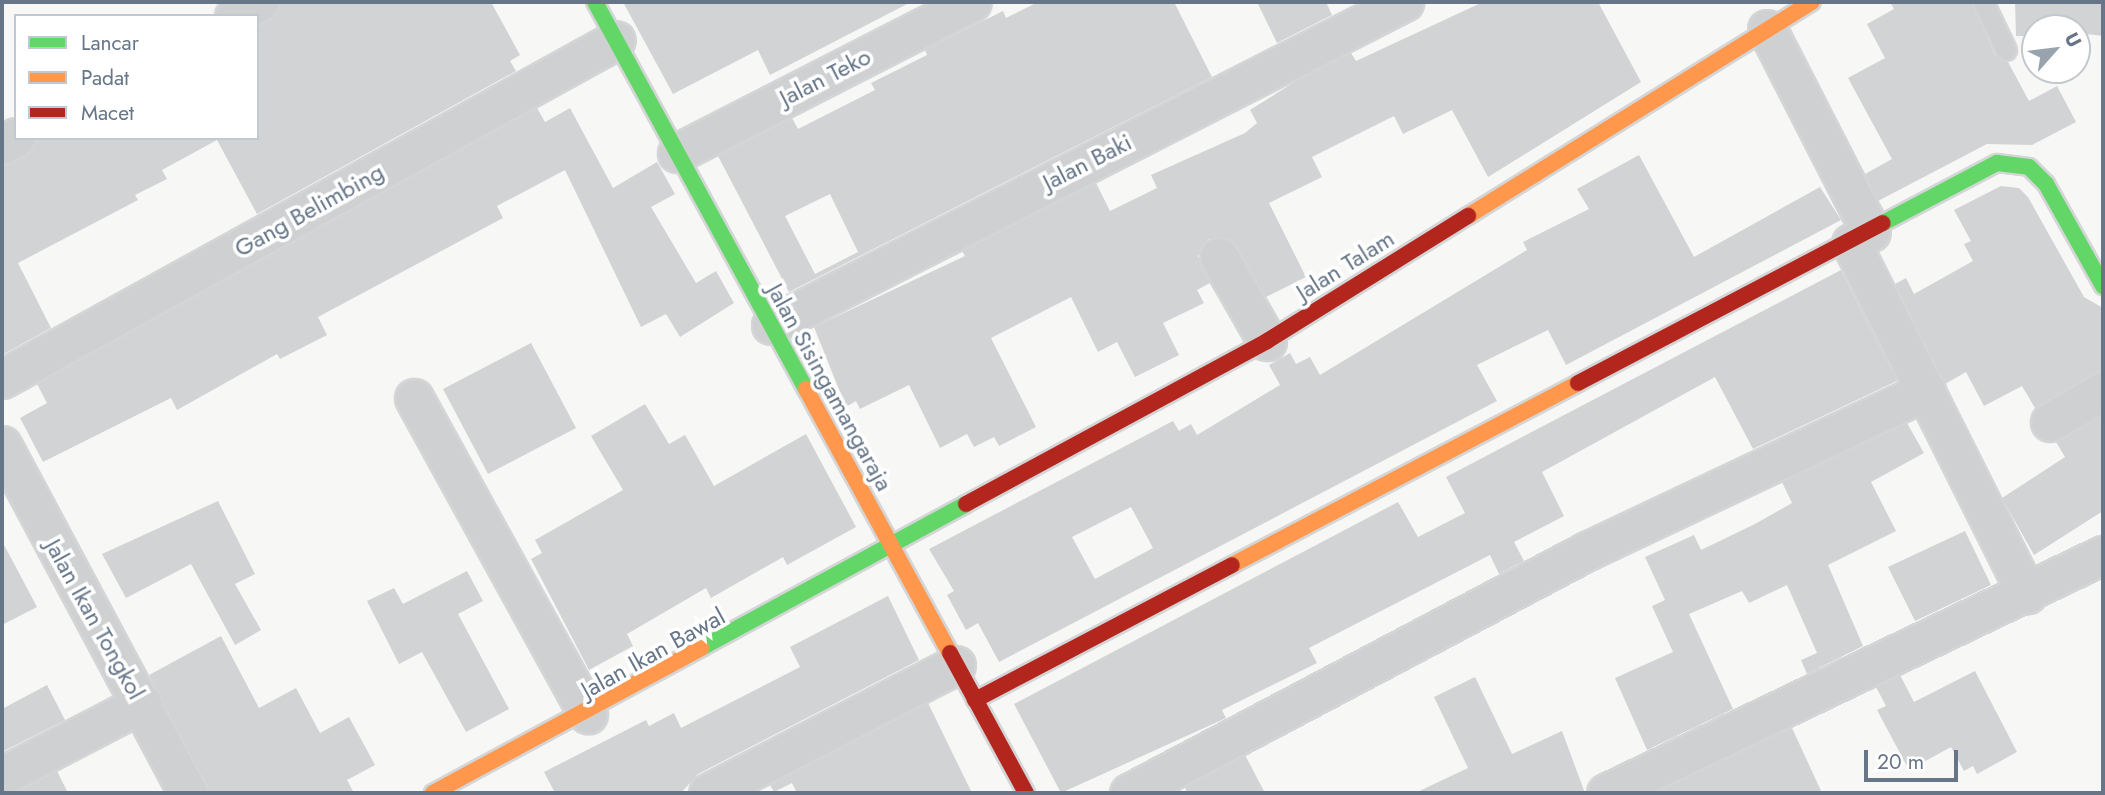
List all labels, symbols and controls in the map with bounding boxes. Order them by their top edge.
legend [14,14,259,140]
north arrow [2021,14,2091,84]
text: Lancar [81,28,139,58]
text: U [2058,28,2088,52]
street label: Jalan Teko [775,42,875,112]
text: Padat [81,63,129,93]
text: Macet [81,98,134,128]
street label: Jalan Baki [1038,127,1136,197]
street label: Gang Belimbing [229,157,389,263]
street label: Jalan Talam [1291,224,1399,306]
street label: Jalan Sisingamangaraja [761,278,899,496]
street label: Jalan Ikan Tongkol [39,534,151,704]
street label: Jalan Ikan Bawal [576,602,730,704]
scale bar [1867,736,1962,780]
text: 20 m [1877,747,1924,777]

